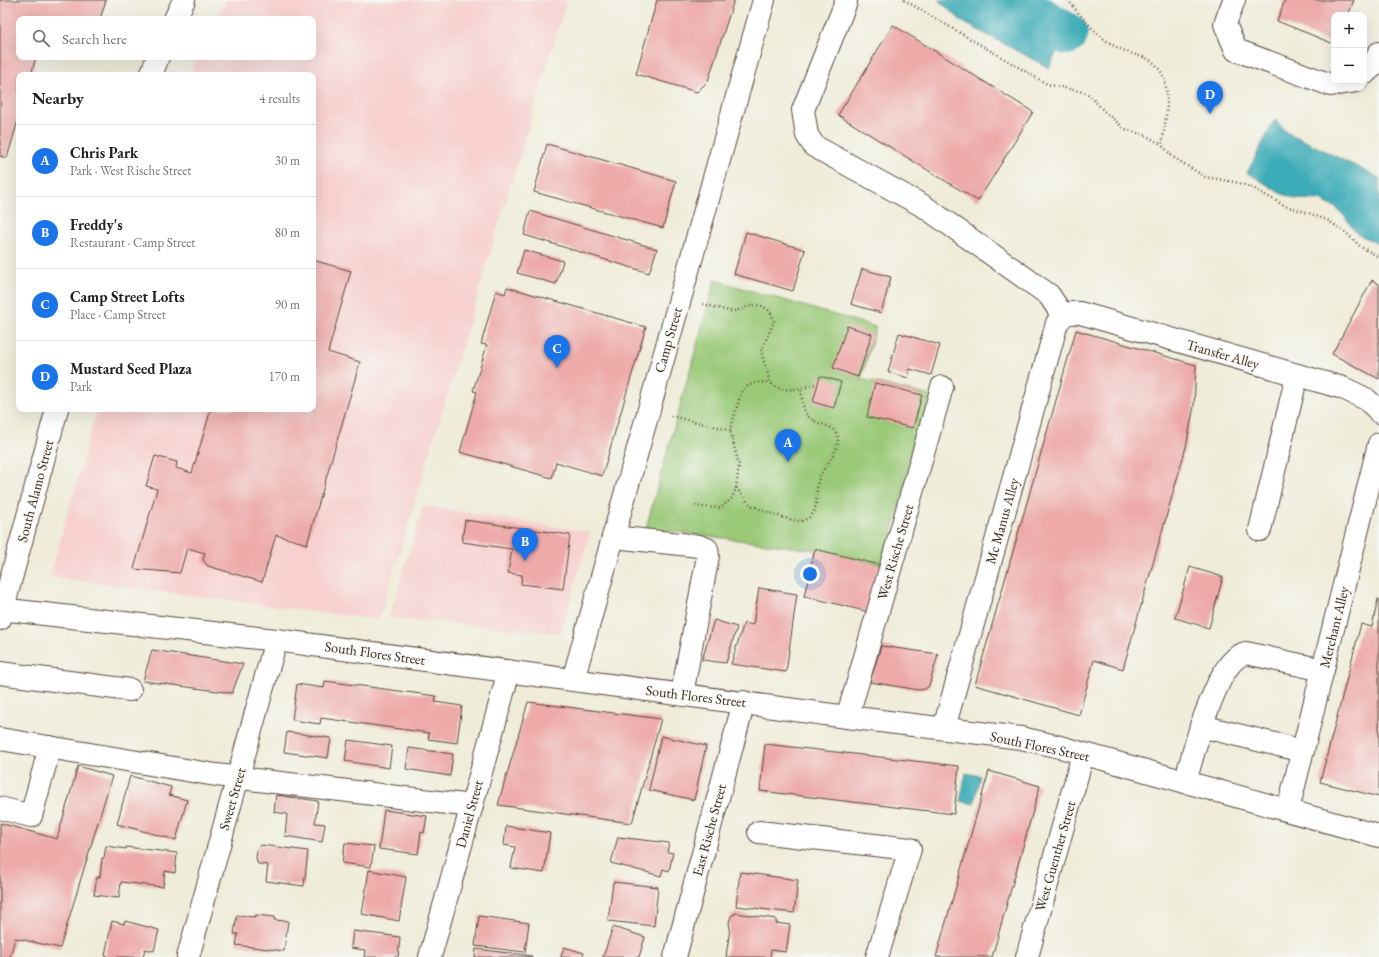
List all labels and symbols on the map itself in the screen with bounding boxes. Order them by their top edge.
pin: D [1197,81,1223,114]
street label: Camp Street [650,305,686,375]
pin: C [544,335,570,368]
street label: Transfer Alley [1184,335,1262,373]
pin: A [775,429,801,462]
street label: South Alamo Street [13,437,57,544]
street label: Mc Manus Alley [981,475,1023,566]
street label: West Rische Street [873,502,917,602]
pin: B [512,528,538,561]
your location [800,564,820,584]
street label: Merchant Alley [1315,583,1353,670]
street label: South Flores Street [324,637,427,669]
street label: South Flores Street [645,681,748,711]
street label: South Flores Street [989,727,1092,765]
street label: Sweet Street [214,765,250,832]
street label: Daniel Street [451,778,487,850]
street label: East Rische Street [688,781,730,878]
street label: West Guenther Street [1031,798,1080,913]

